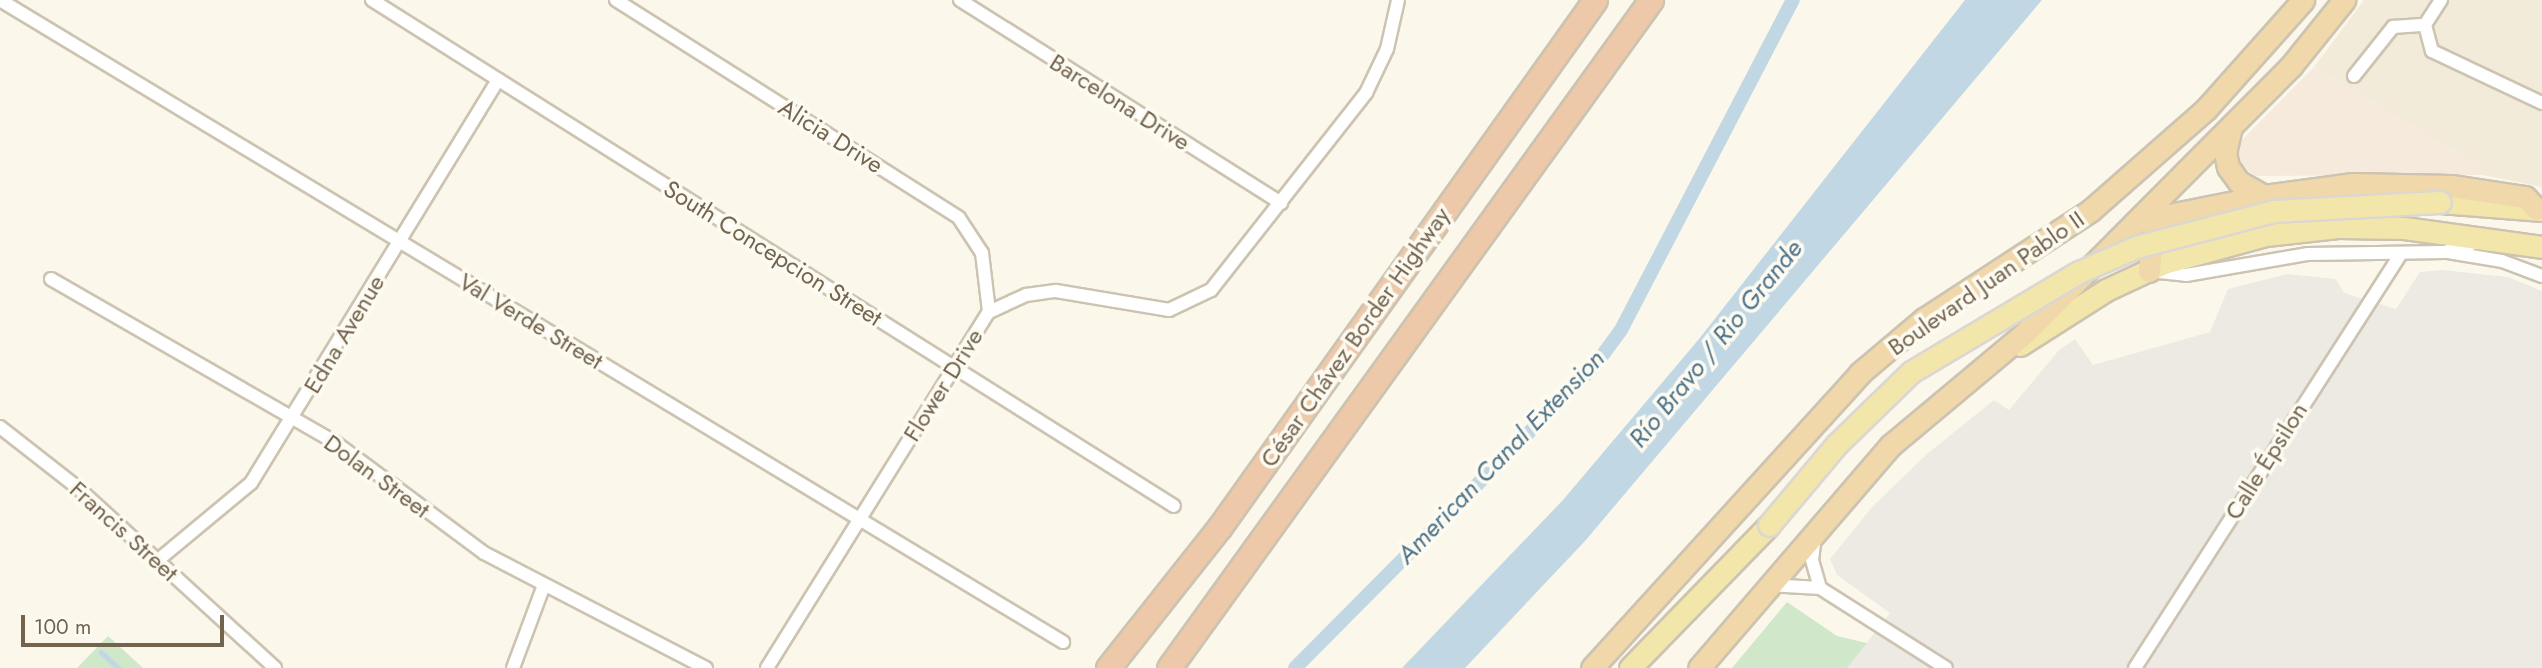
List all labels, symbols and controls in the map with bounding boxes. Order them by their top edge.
street label: Barcelona Drive [1045,47,1195,157]
street label: Alicia Drive [774,93,888,179]
street label: South Concepcion Street [659,174,887,332]
street label: César Chávez Border Highway [1254,202,1456,472]
street label: Boulevard Juan Pablo II [1882,204,2090,362]
water label: Río Bravo / Rio Grande [1623,234,1809,454]
street label: Val Verde Street [454,267,608,375]
street label: Edna Avenue [297,270,391,398]
street label: Flower Drive [897,323,989,447]
water label: American Canal Extension [1391,343,1611,571]
street label: Calle Épsilon [2219,397,2313,525]
street label: Dolan Street [319,428,435,524]
street label: Francis Street [64,475,184,587]
scale bar [24,602,228,646]
text: 100 m [34,612,91,642]

